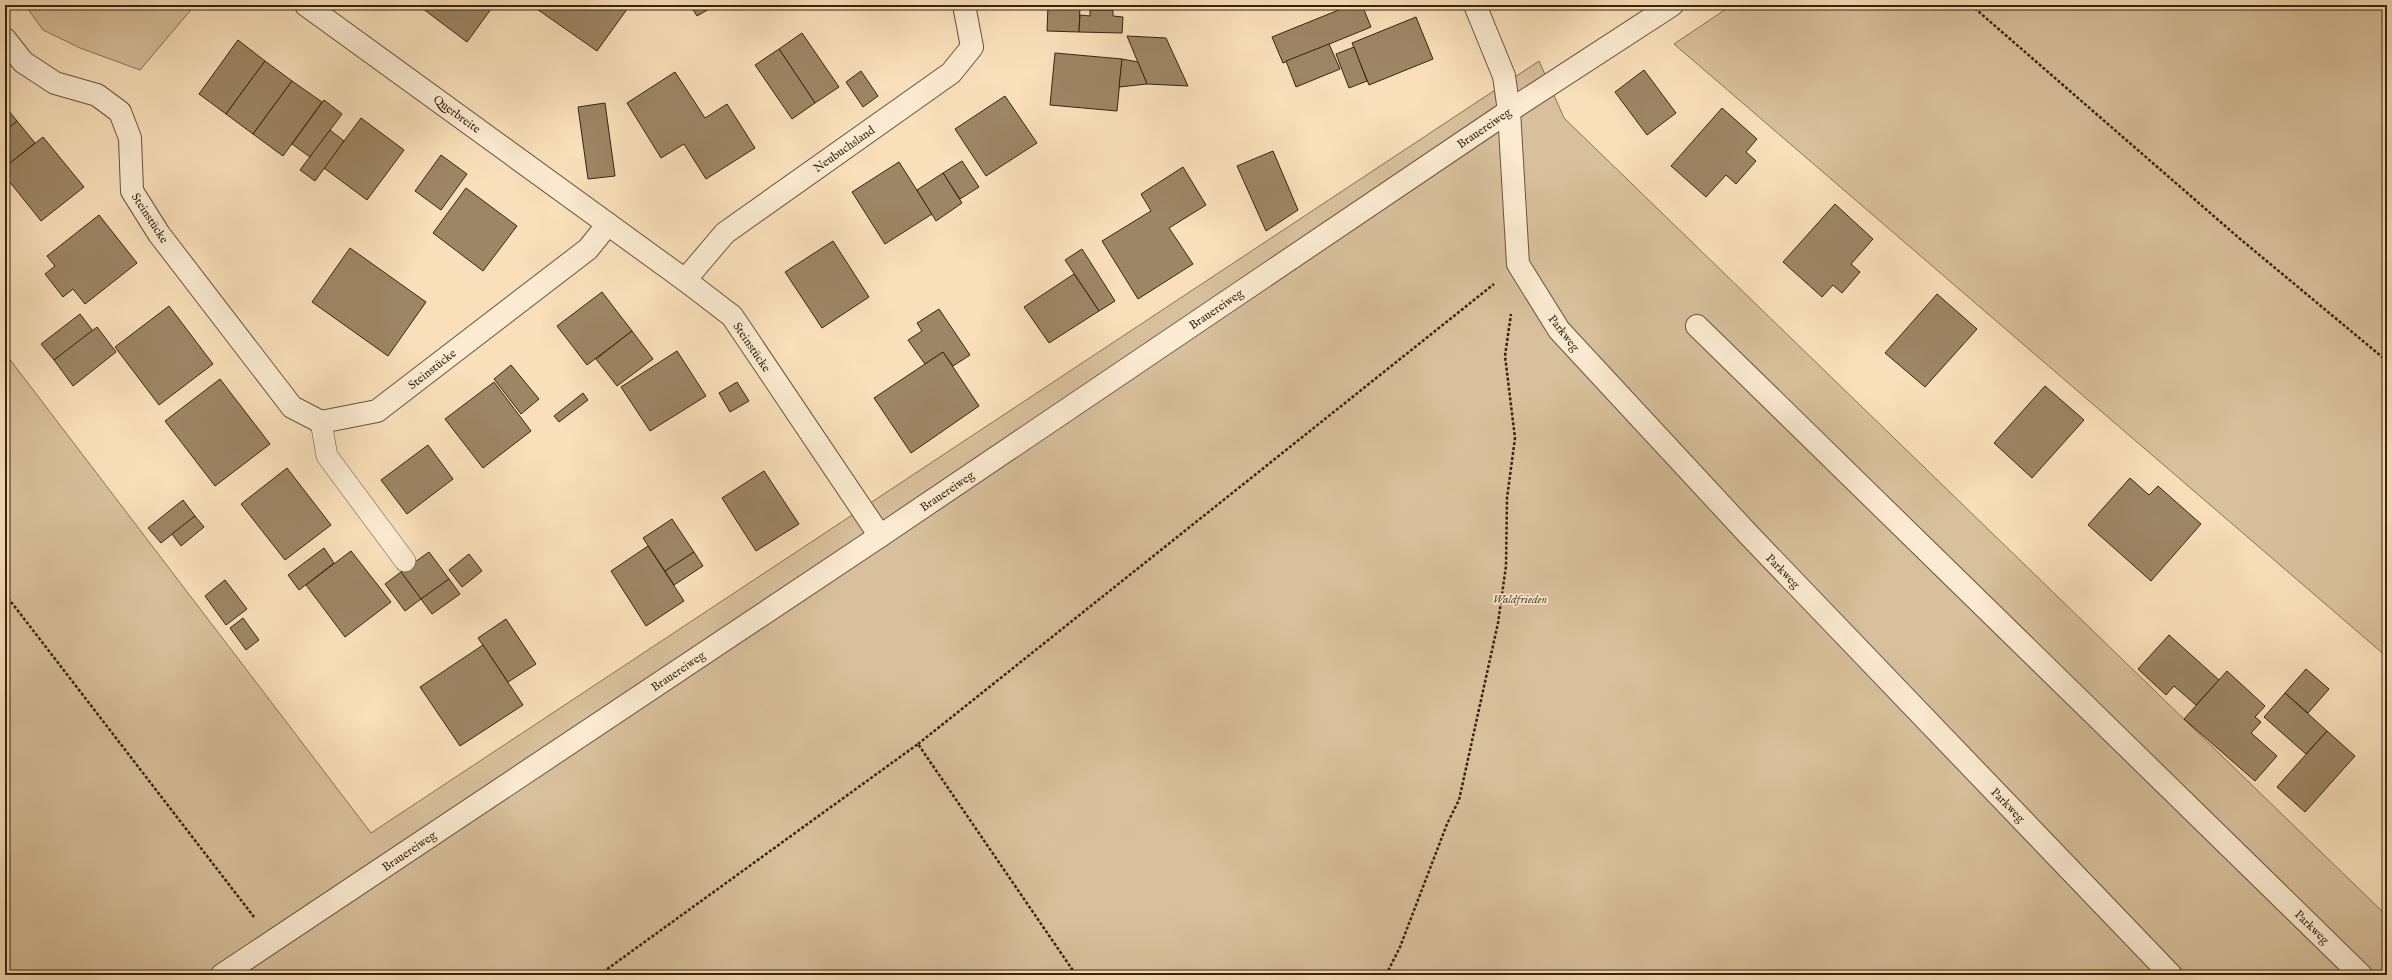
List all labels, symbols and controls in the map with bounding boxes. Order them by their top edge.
street label: Querbreite [430,92,484,137]
street label: Brauereiweg [1454,105,1515,152]
street label: Neubuchsland [811,122,878,176]
street label: Steinstücke [128,190,172,247]
street label: Brauereiweg [1186,286,1247,333]
street label: Parkweg [1545,312,1583,355]
street label: Steinstücke [729,319,774,375]
street label: Steinstücke [405,346,460,393]
street label: Brauereiweg [917,468,978,515]
street label: Parkweg [1762,551,1803,592]
park label: Waldfrieden [1493,592,1548,607]
street label: Brauereiweg [648,648,709,695]
street label: Parkweg [1987,785,2028,826]
street label: Brauereiweg [379,828,440,875]
street label: Parkweg [2291,907,2333,948]

